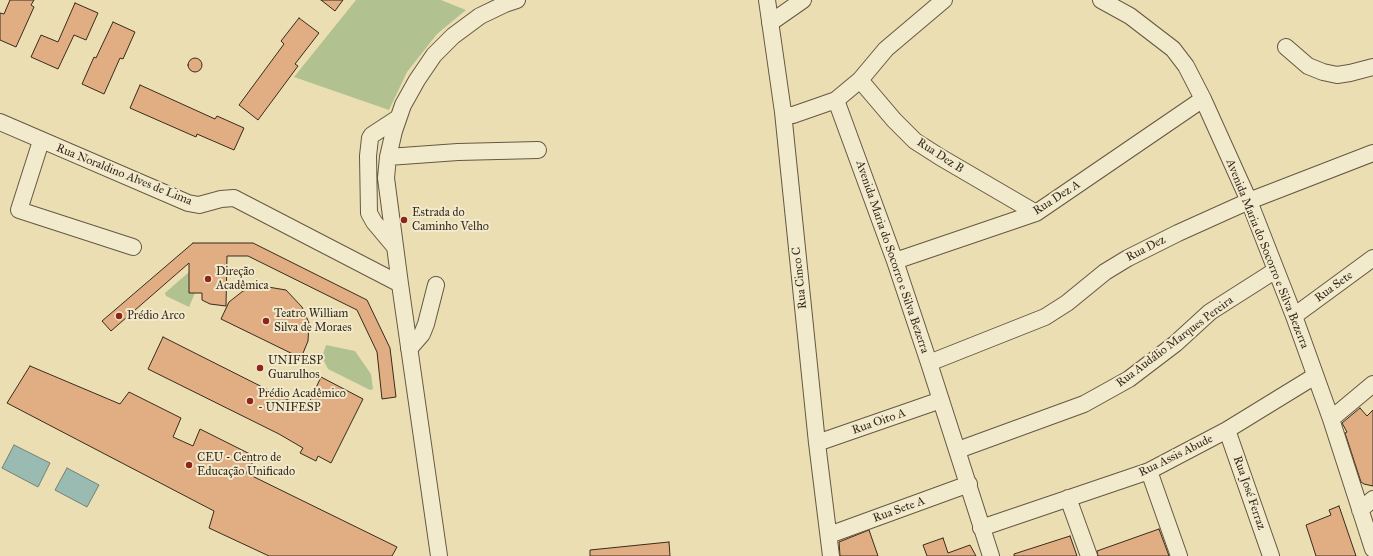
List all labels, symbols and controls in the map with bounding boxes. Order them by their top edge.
street label: Rua Dez B [914,136,966,176]
street label: Rua Noraldino Alves de Lima [54,141,194,209]
street label: Avenida Maria do Socorro e Silva Bezerra [1222,157,1312,351]
street label: Avenida Maria do Socorro e Silva Bezerra [852,159,932,355]
street label: Rua Dez A [1031,178,1083,218]
place label: Estrada do Caminho Velho [412,206,489,234]
marker: Estrada do Caminho Velho [399,215,409,225]
street label: Rua Dez [1124,233,1168,265]
street label: Rua Cinco C [790,246,810,310]
place label: Direção Acadêmica [216,265,269,293]
street label: Rua Sete [1312,268,1356,306]
marker: Direção Acadêmica [203,274,213,284]
street label: Rua Audálio Marques Pereira [1114,293,1236,391]
place label: Teatro William Silva de Moraes [274,307,352,335]
place label: Prédio Arco [127,309,185,323]
marker: Prédio Arco [114,311,124,321]
marker: Teatro William Silva de Moraes [261,316,271,326]
place label: UNIFESP Guarulhos [268,354,323,382]
marker: UNIFESP Guarulhos [255,363,265,373]
place label: Prédio Acadêmico - UNIFESP [258,387,346,415]
marker: Prédio Acadêmico - UNIFESP [245,396,255,406]
street label: Rua Oito A [850,406,908,438]
street label: Rua Assis Abude [1137,432,1215,480]
place label: CEU - Centro de Educação Unificado [197,451,295,479]
street label: Rua José Ferraz [1230,454,1268,532]
marker: CEU - Centro de Educação Unificado [184,460,194,470]
street label: Rua Sete A [871,494,927,526]

